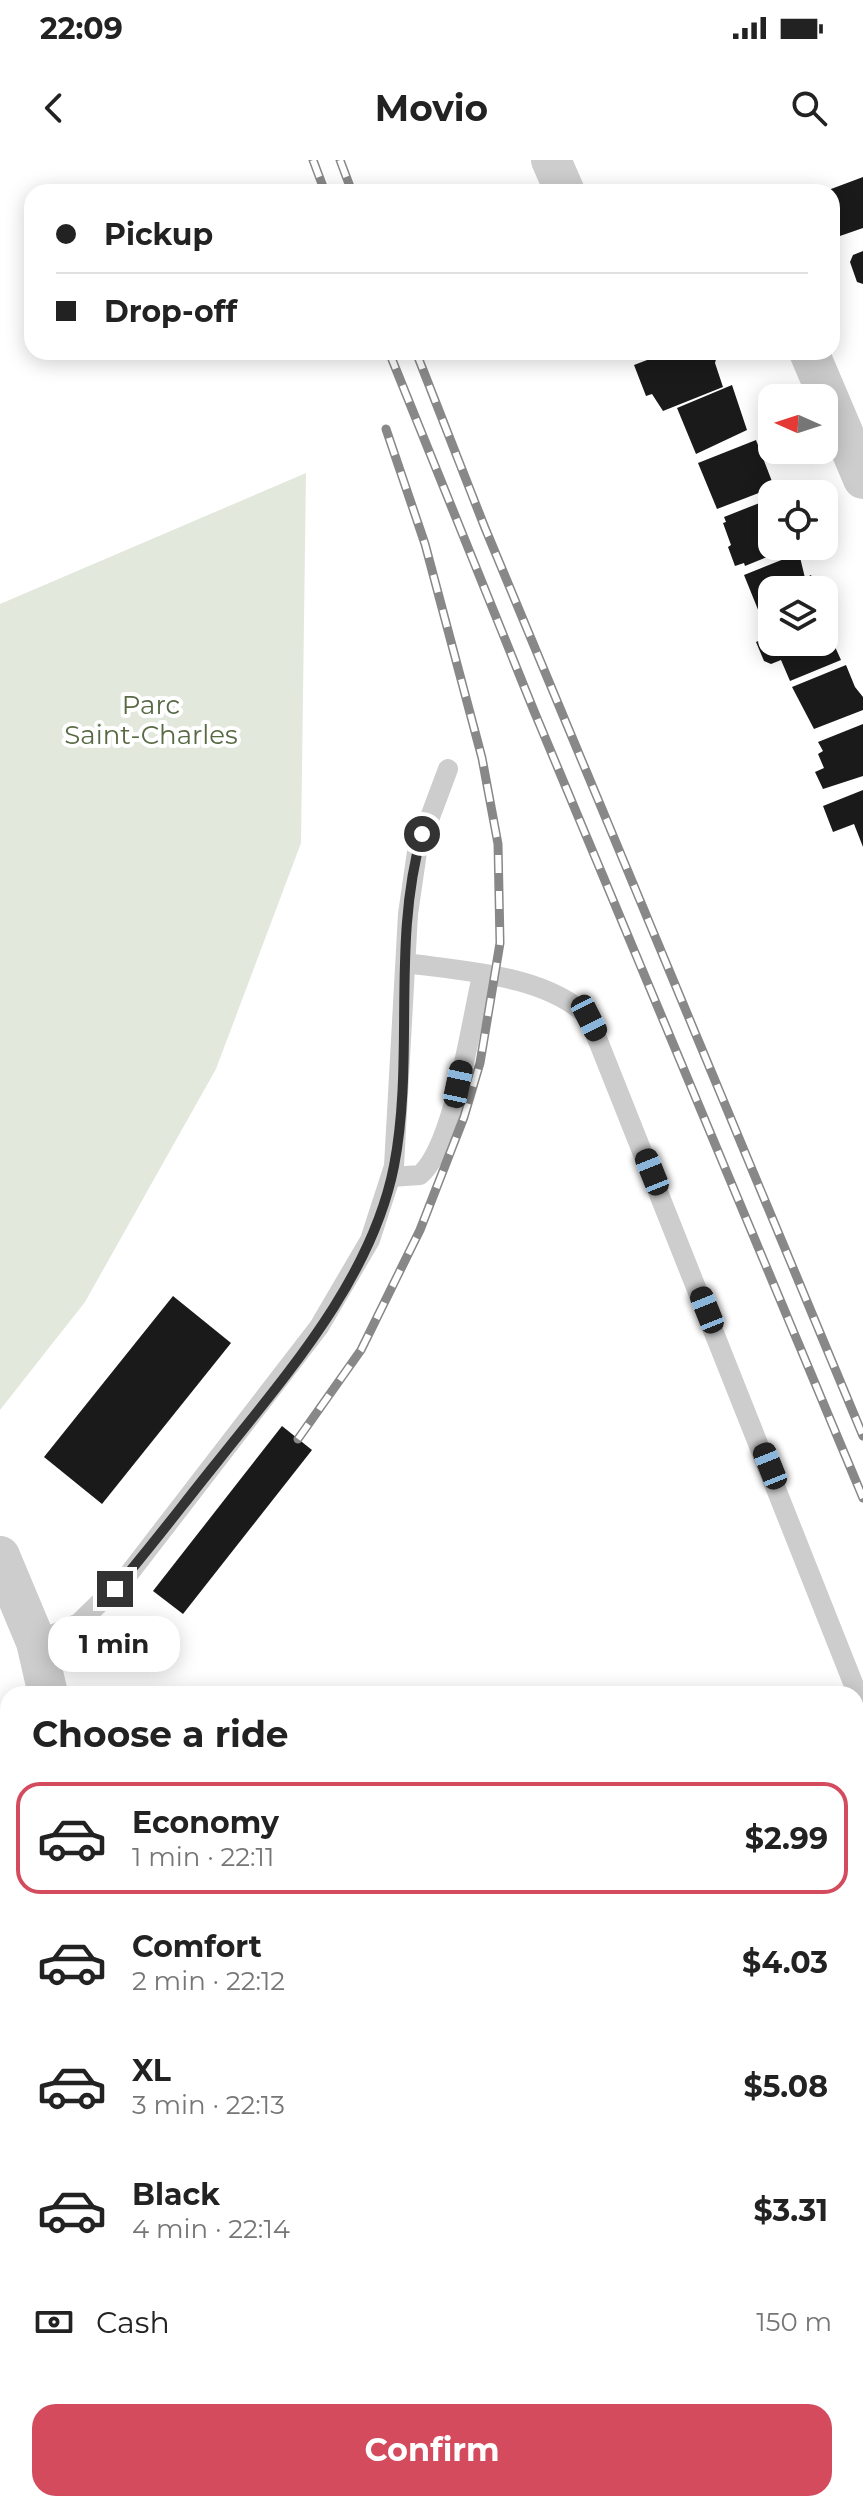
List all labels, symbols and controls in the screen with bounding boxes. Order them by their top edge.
text: 22:09 [40,10,123,47]
icon: back [32,86,76,130]
text: Movio [375,86,488,130]
icon: search [787,86,831,130]
text: Pickup [104,216,213,253]
text: Drop-off [104,293,237,330]
north arrow [758,384,838,464]
map controls [758,384,838,656]
button: locate [758,480,838,560]
button: layers [758,576,838,656]
park label: Parc Saint-Charles [64,689,238,751]
route start [404,816,440,852]
car [567,991,611,1045]
car [441,1058,475,1110]
car [632,1145,672,1199]
car [687,1283,727,1337]
car [750,1439,790,1493]
route end [97,1571,133,1607]
callout: 1 min [49,1617,181,1673]
text: 1 min [79,1628,149,1660]
text: Choose a ride [32,1712,289,1756]
icon: car [36,1802,108,1874]
text: Economy [132,1804,279,1841]
text: $2.99 [745,1820,828,1857]
text: 1 min · 22:11 [132,1841,274,1873]
icon: car [36,1926,108,1998]
text: Comfort [132,1928,262,1965]
text: $4.03 [742,1944,828,1981]
text: 2 min · 22:12 [132,1965,285,1997]
icon: car [36,2050,108,2122]
text: XL [132,2052,171,2089]
text: $5.08 [743,2068,828,2105]
text: 3 min · 22:13 [132,2089,285,2121]
icon: car [36,2174,108,2246]
text: Black [132,2176,220,2213]
text: $3.31 [754,2192,828,2229]
text: 4 min · 22:14 [132,2213,290,2245]
icon: cash [32,2300,76,2344]
text: Cash [96,2304,170,2341]
text: 150 m [756,2306,832,2338]
button: Confirm [32,2404,832,2496]

